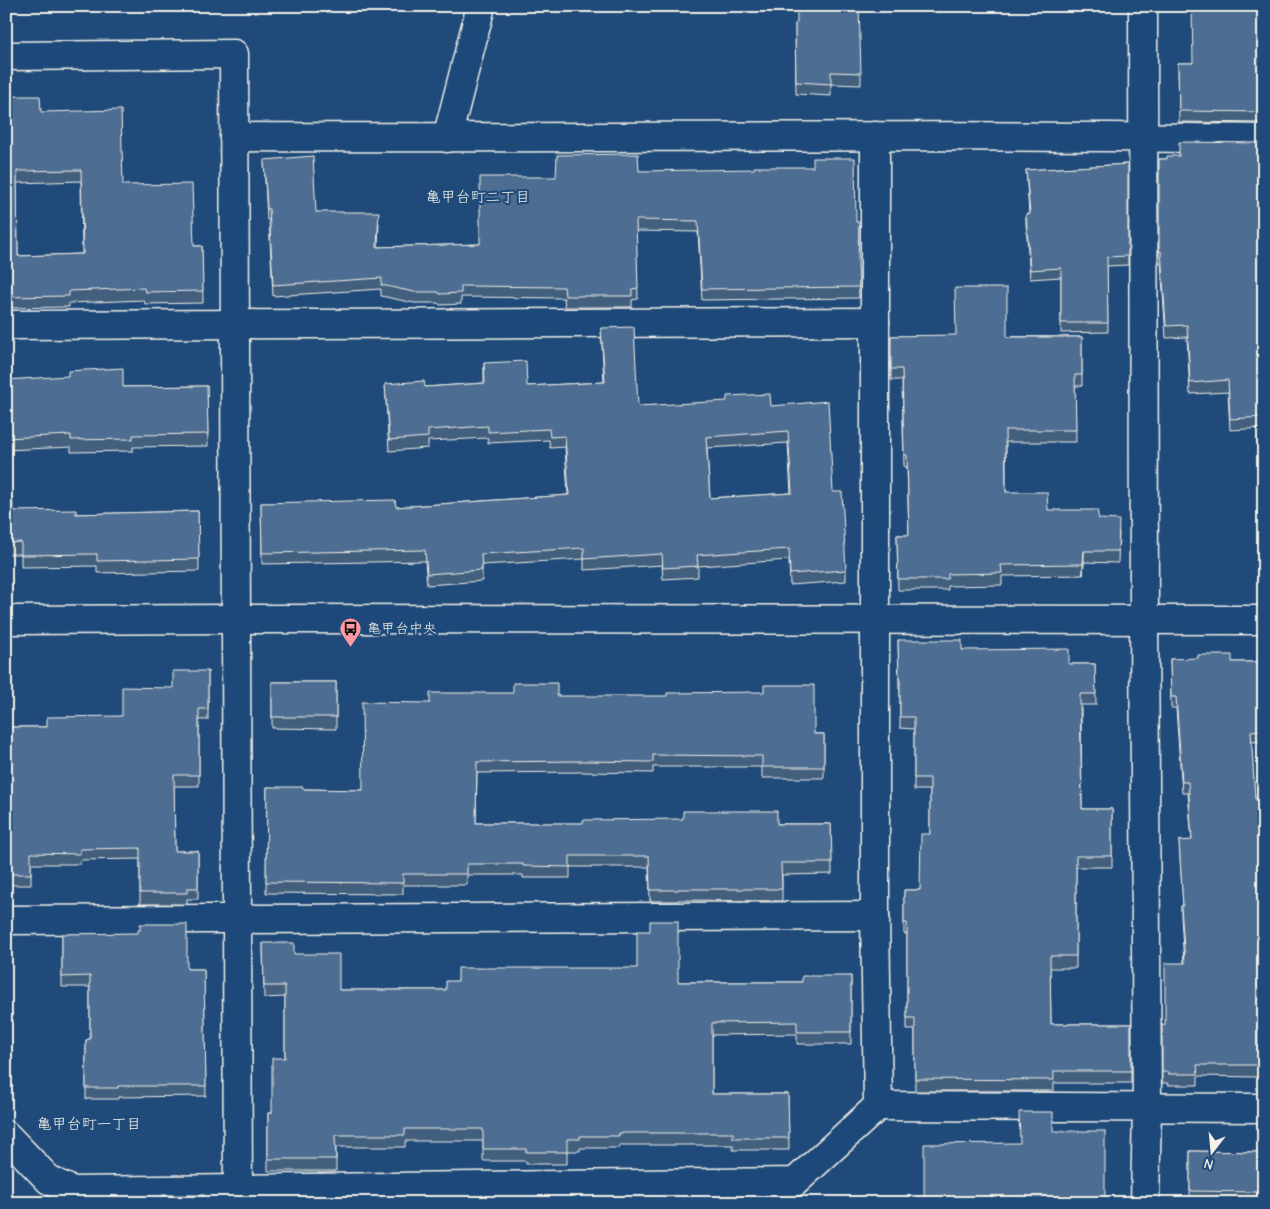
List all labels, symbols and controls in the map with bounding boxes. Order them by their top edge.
district label: 亀甲台町二丁目 [425,188,531,206]
bus stop icon: 亀甲台中央 [339,616,363,647]
place label: 亀甲台中央 [367,620,437,637]
district label: 亀甲台町一丁目 [36,1115,142,1133]
north arrow [1188,1126,1238,1176]
text: N [1202,1155,1215,1173]

